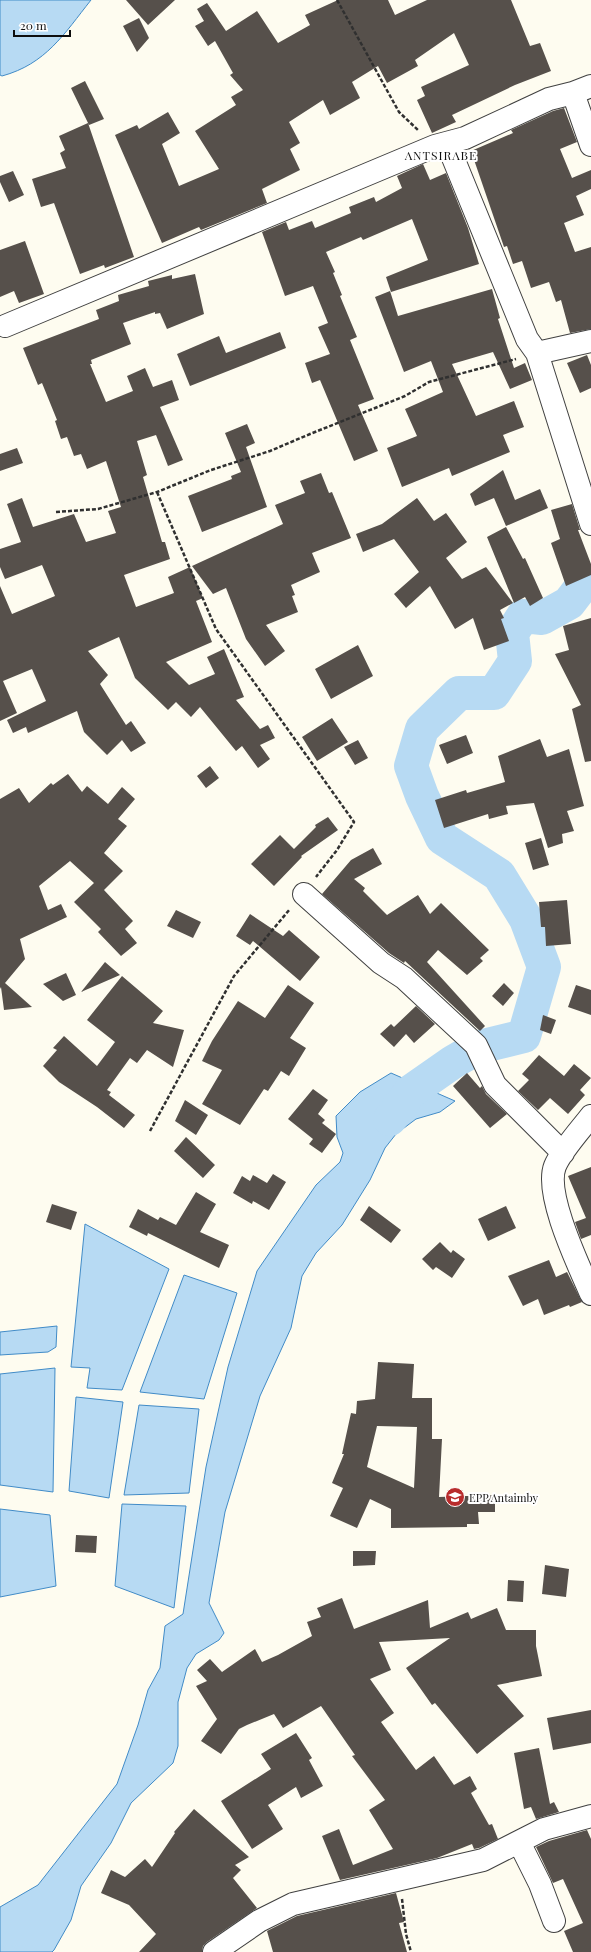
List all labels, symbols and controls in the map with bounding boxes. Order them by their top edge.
scale bar [14,12,70,38]
text: 20 m [20,17,47,33]
district label: ANTSIRABE [404,147,477,163]
school or university icon: EPP Antaimby [444,1486,466,1508]
place label: EPP Antaimby [469,1490,539,1505]

